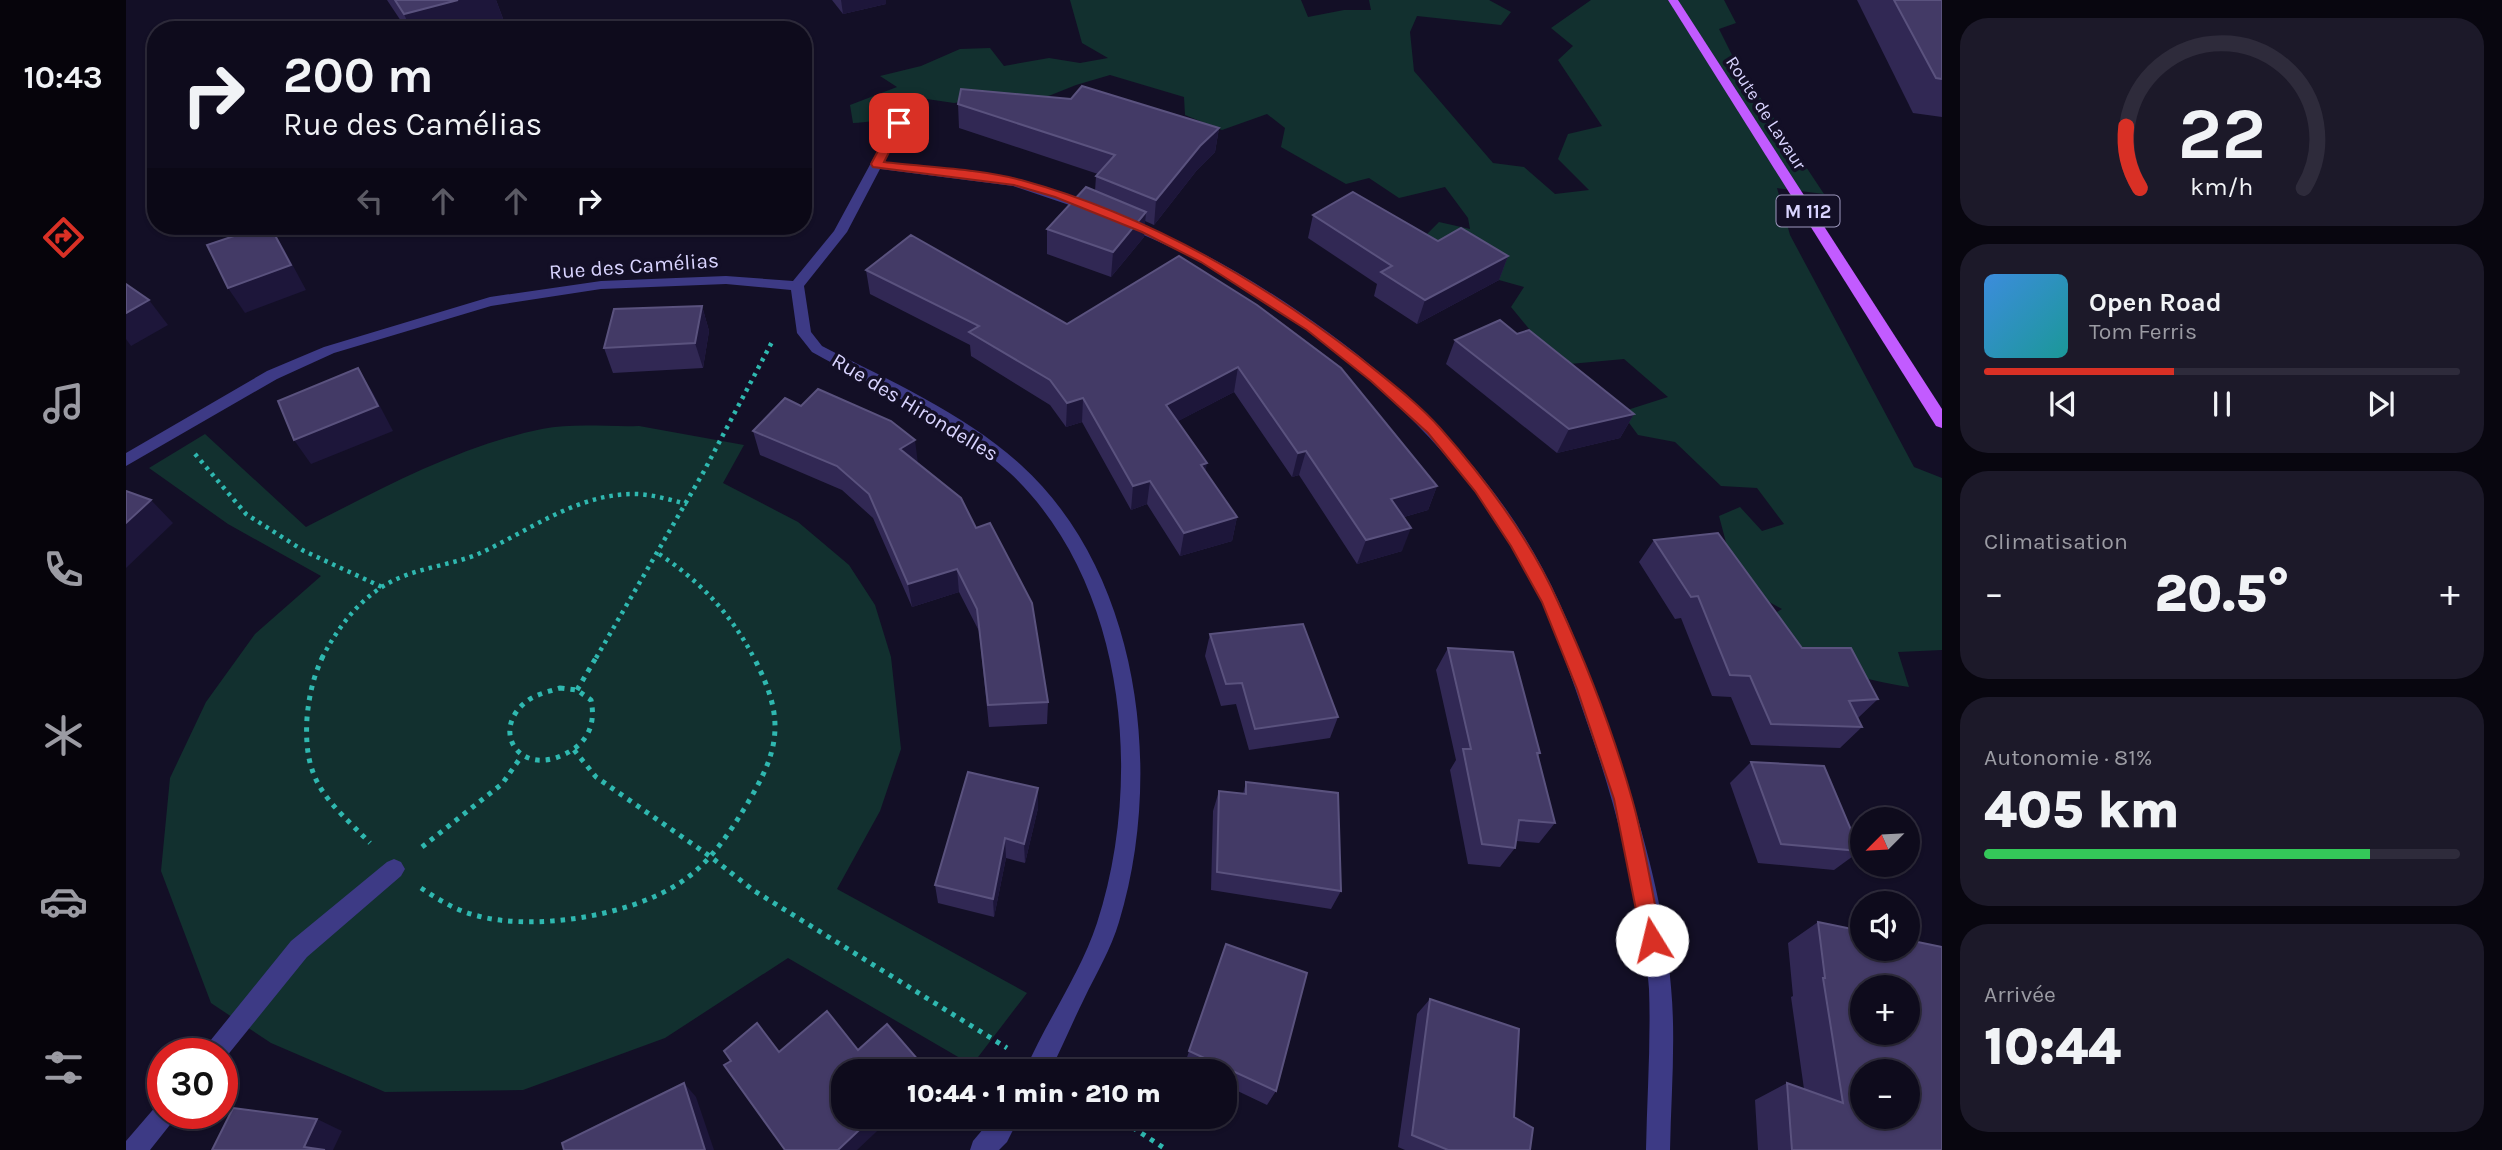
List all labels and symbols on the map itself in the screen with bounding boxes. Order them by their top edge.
street label: Route de Lavaur [1721,52,1811,174]
pin [869,93,929,153]
road number: M 112 [1776,196,1840,226]
street label: Rue des Camélias [548,248,720,284]
street label: Rue des Hirondelles [828,348,1002,466]
north arrow [1850,807,1920,877]
position arrow [1615,903,1689,977]
speed limit sign: 30 [147,1038,238,1129]

